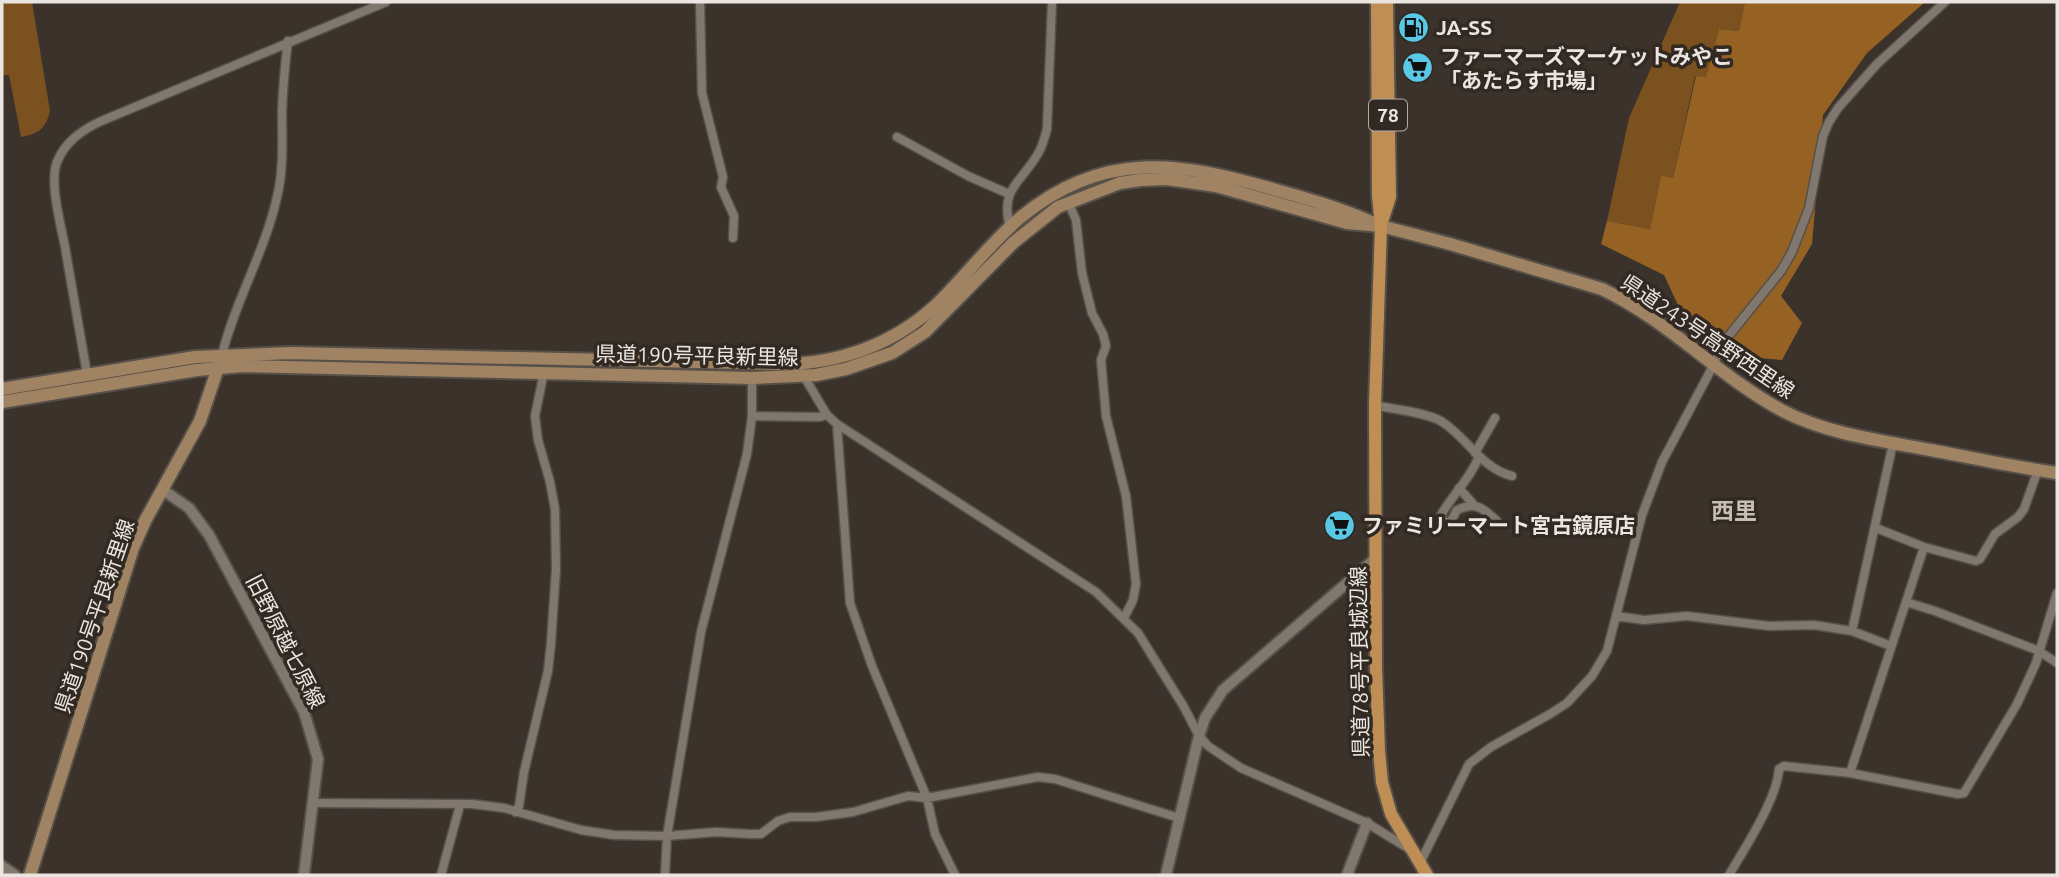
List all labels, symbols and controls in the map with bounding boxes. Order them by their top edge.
fuel station icon: JA-SS [1396,10,1430,44]
place label: JA-SS [1436,15,1492,39]
place label: ファーマーズマーケットみやこ 「あたらす市場」 [1440,44,1733,92]
supermarket icon: ファーマーズマーケットみやこ 「あたらす市場」 [1400,51,1434,85]
road number: 78 [1369,99,1407,130]
street label: 県道243号高野西里線 [1617,269,1799,403]
street label: 県道190号平良新里線 [595,341,799,369]
district label: 西里 [1711,498,1757,523]
supermarket icon: ファミリーマート宮古鏡原店 [1322,508,1356,542]
place label: ファミリーマート宮古鏡原店 [1362,513,1635,537]
street label: 県道190号平良新里線 [50,516,138,716]
street label: 県道78号平良城辺線 [1345,566,1373,758]
street label: 旧野原越七原線 [242,570,330,712]

